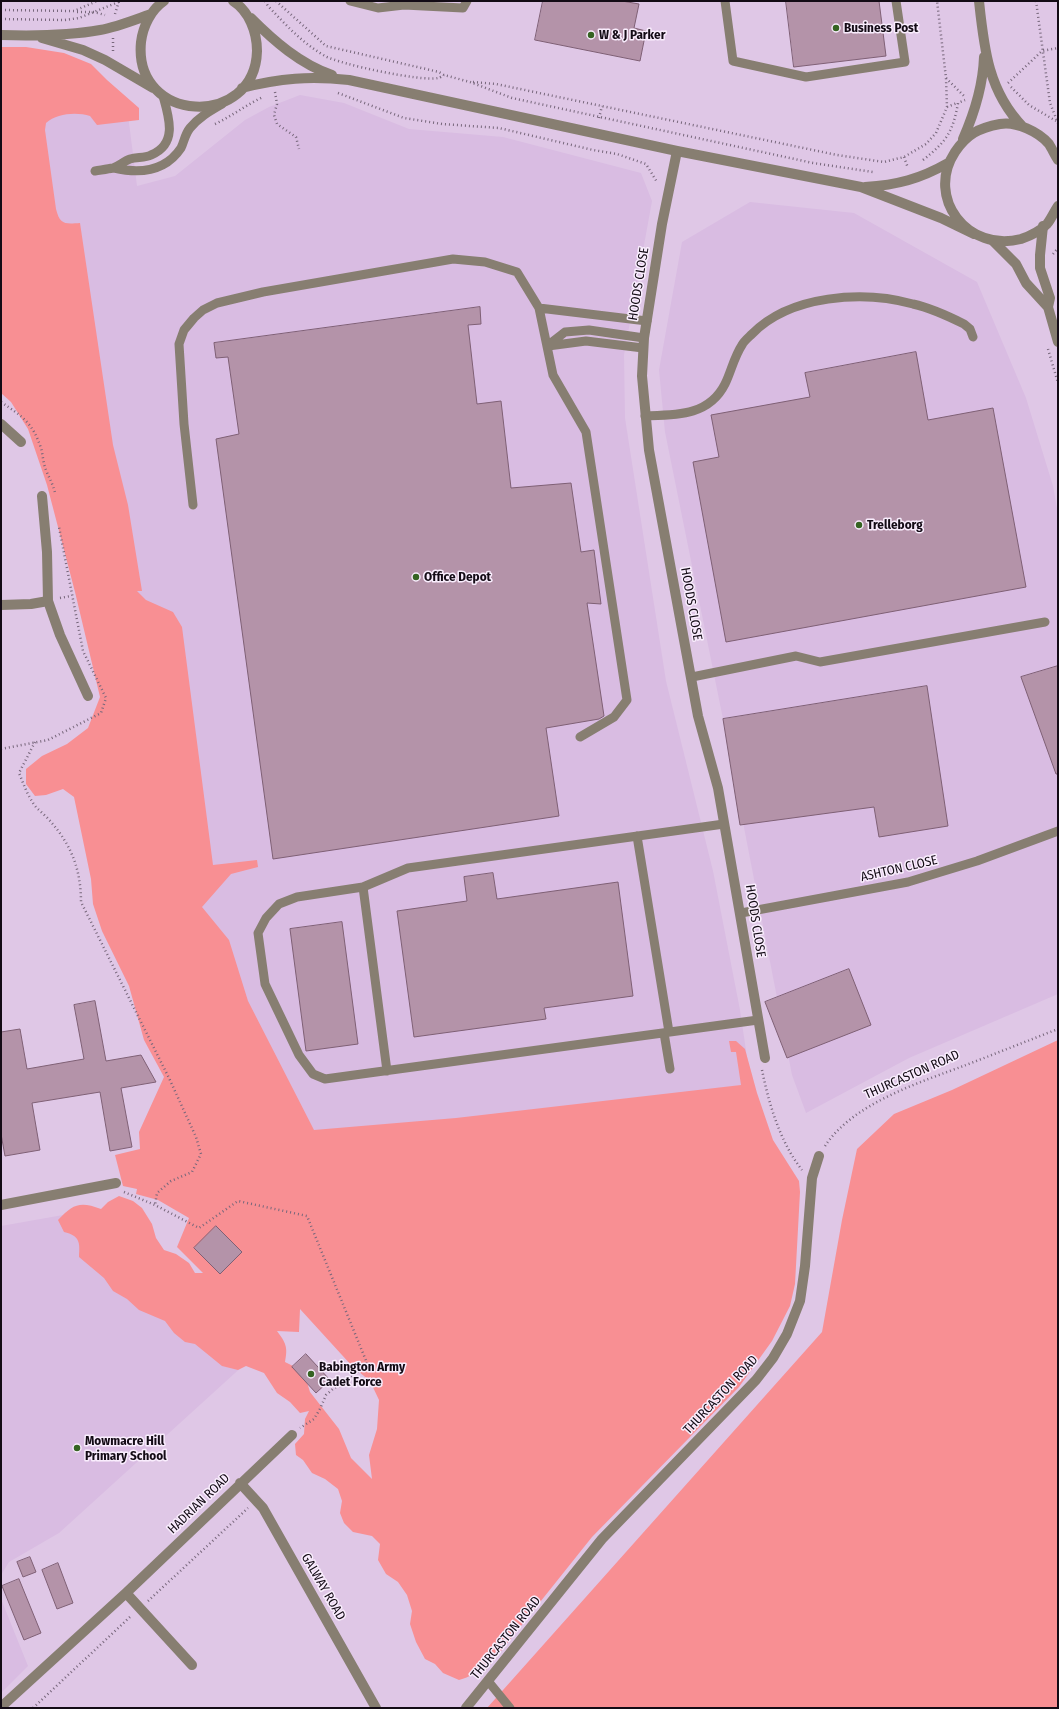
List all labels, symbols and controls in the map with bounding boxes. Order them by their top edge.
place label: Business Post [844,20,918,36]
marker: Business Post [831,23,841,33]
place label: W & J Parker [599,27,665,43]
marker: W & J Parker [586,30,596,40]
street label: HOODS CLOSE [626,246,652,322]
place label: Trelleborg [867,517,923,533]
marker: Trelleborg [854,520,864,530]
street label: HOODS CLOSE [677,566,705,642]
place label: Office Depot [424,569,491,585]
marker: Office Depot [411,572,421,582]
street label: ASHTON CLOSE [859,853,939,885]
street label: HOODS CLOSE [742,883,768,959]
street label: THURCASTON ROAD [862,1047,962,1103]
street label: THURCASTON ROAD [680,1352,762,1438]
place label: Babington Army Cadet Force [319,1359,405,1390]
marker: Babington Army Cadet Force [306,1369,316,1379]
place label: Mowmacre Hill Primary School [85,1433,167,1464]
marker: Mowmacre Hill Primary School [72,1443,82,1453]
street label: HADRIAN ROAD [165,1471,233,1537]
street label: GALWAY ROAD [298,1551,348,1623]
street label: THURCASTON ROAD [468,1593,544,1683]

